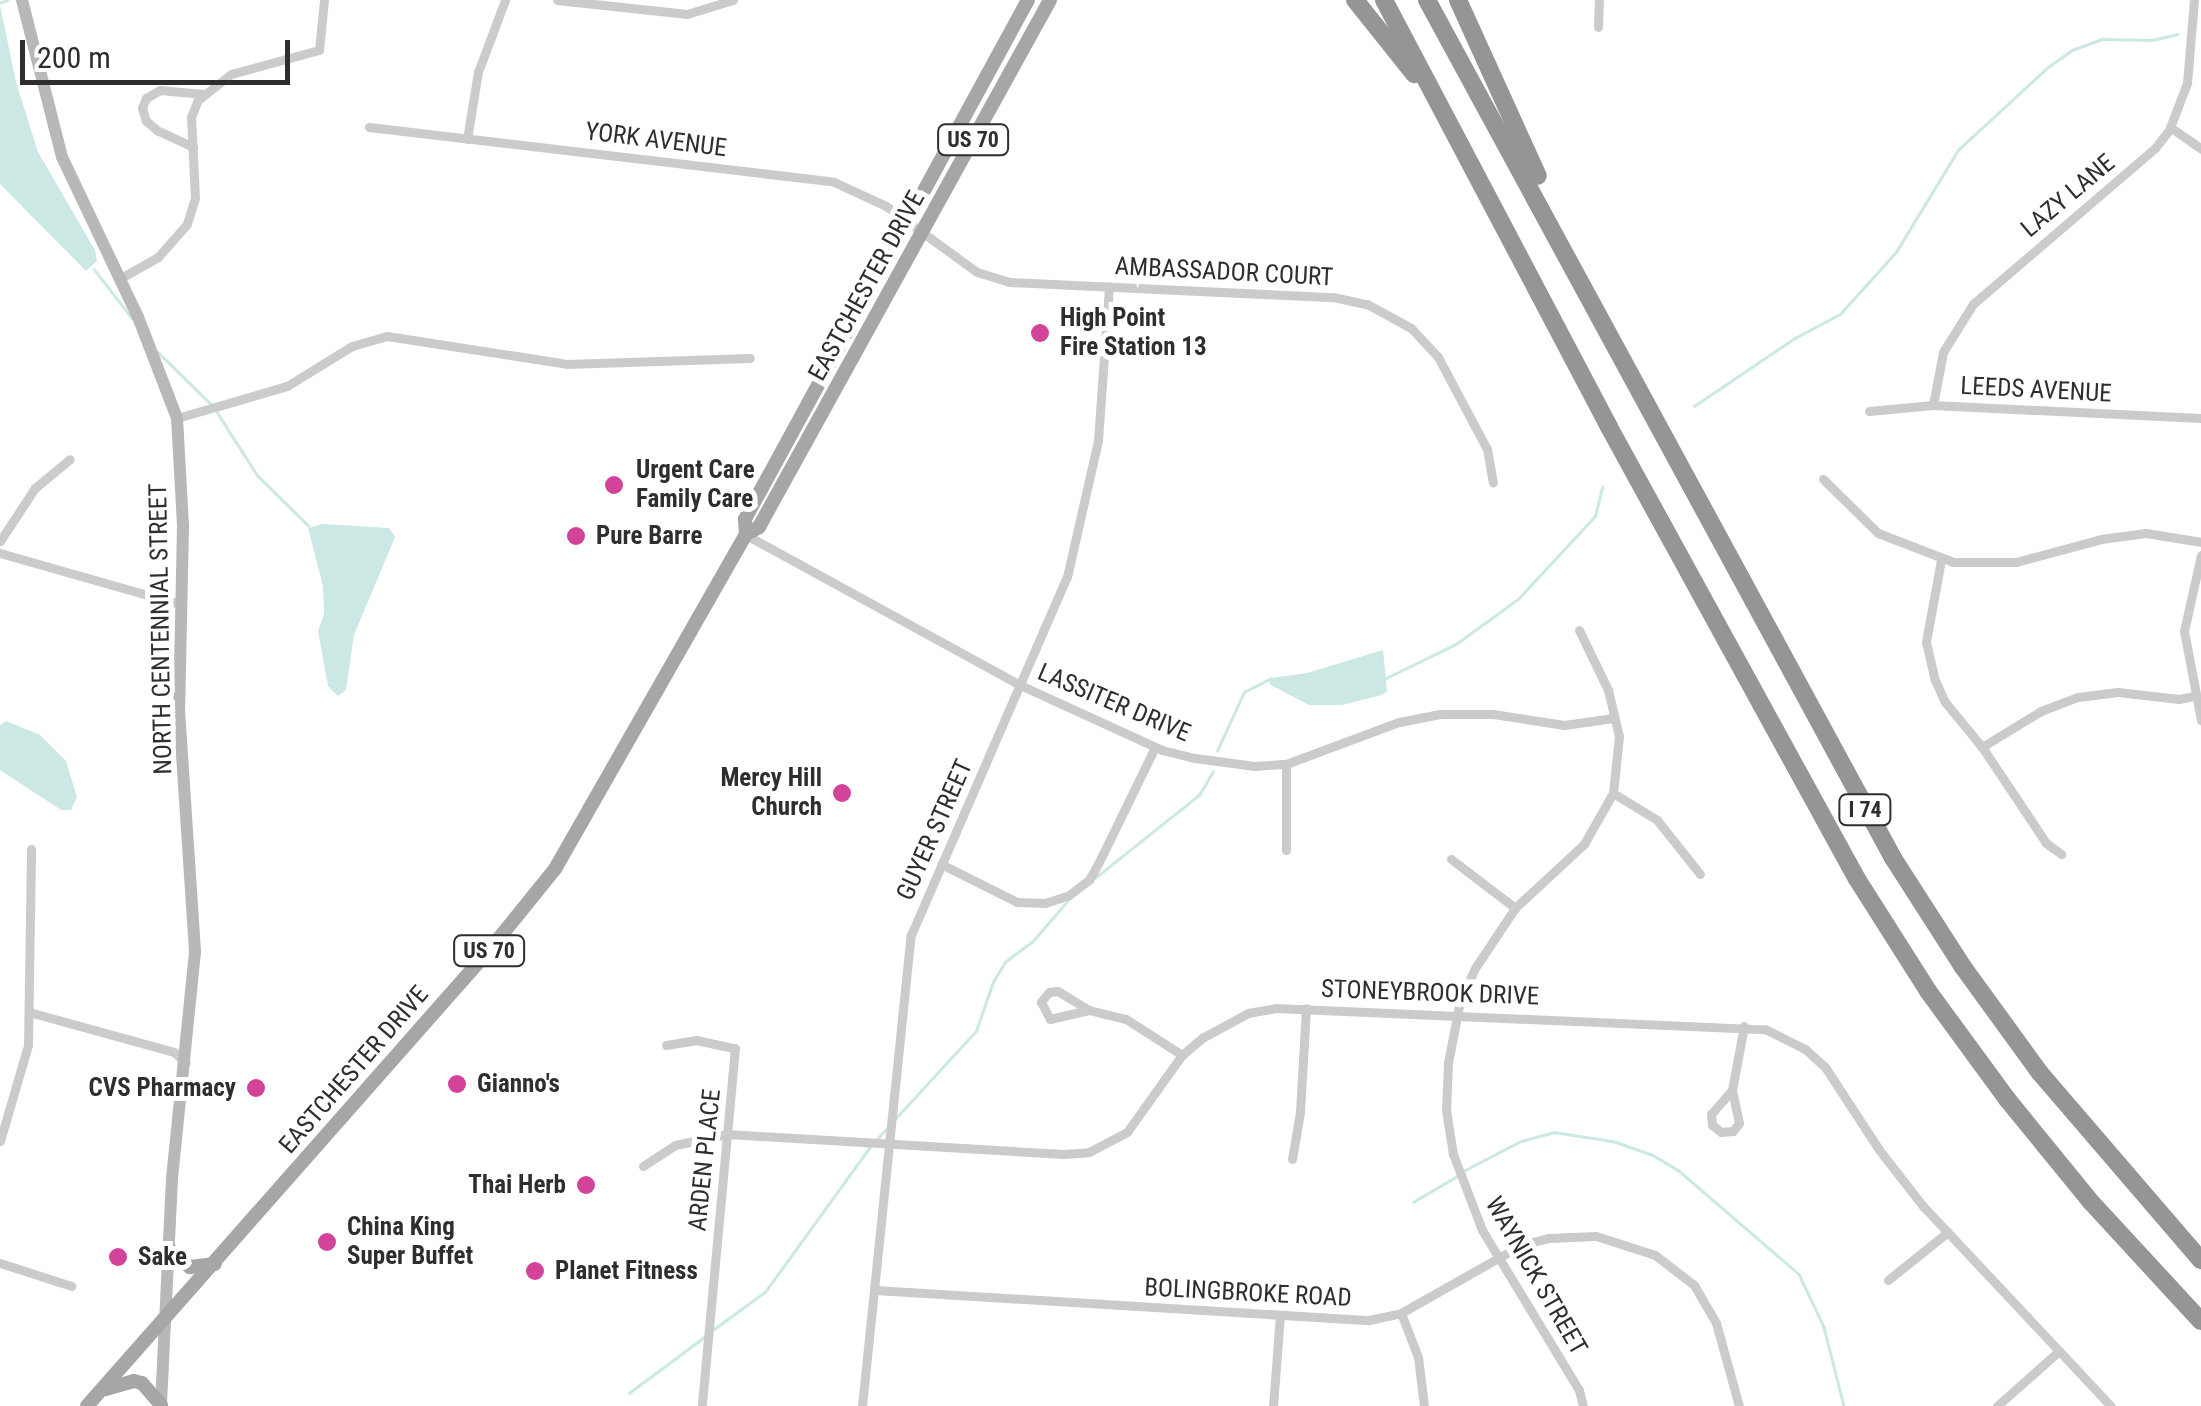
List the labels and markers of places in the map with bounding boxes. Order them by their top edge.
place label: High Point Fire Station 13 [1060,304,1207,363]
marker: High Point Fire Station 13 [1029,322,1051,344]
place label: Urgent Care Family Care [636,456,755,515]
marker: Urgent Care Family Care [601,472,627,498]
place label: Pure Barre [596,521,702,551]
marker: Pure Barre [565,525,587,547]
place label: Mercy Hill Church [720,764,822,823]
marker: Mercy Hill Church [831,782,853,804]
place label: Gianno's [477,1069,560,1099]
place label: CVS Pharmacy [89,1073,236,1103]
marker: Gianno's [446,1073,468,1095]
marker: CVS Pharmacy [245,1077,267,1099]
place label: Thai Herb [468,1170,566,1200]
marker: Thai Herb [575,1174,597,1196]
place label: China King Super Buffet [347,1213,473,1272]
marker: China King Super Buffet [316,1231,338,1253]
place label: Sake [138,1242,187,1272]
marker: Sake [107,1246,129,1268]
place label: Planet Fitness [555,1256,698,1286]
marker: Planet Fitness [524,1260,546,1282]

